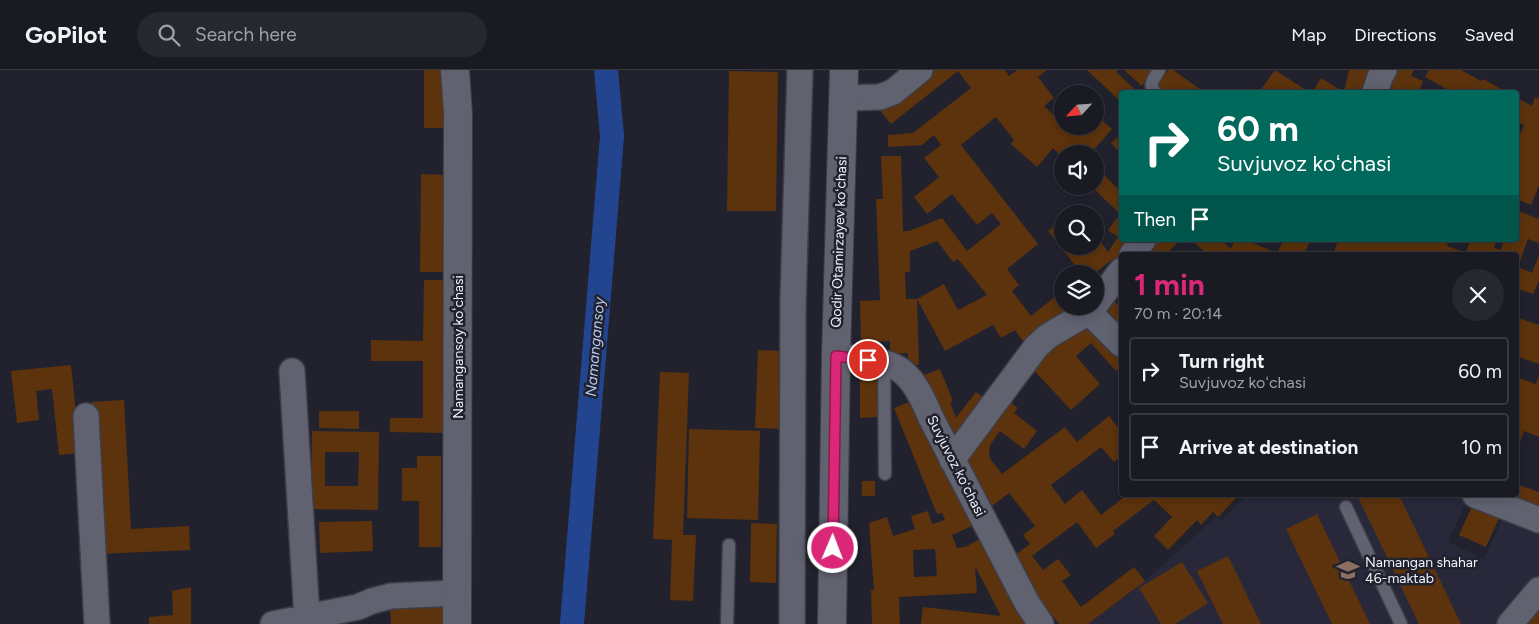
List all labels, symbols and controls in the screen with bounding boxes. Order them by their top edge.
search box [137,12,487,57]
text: GoPilot [25,20,107,49]
icon: search [155,21,183,49]
text: Search here [195,23,297,46]
text: Map [1291,24,1326,46]
text: Directions [1354,24,1436,46]
text: Saved [1464,24,1514,46]
north arrow [1054,85,1104,135]
map controls [1054,85,1104,315]
text: 60 m [1217,108,1299,150]
icon: right [1134,110,1199,175]
button: sound [1054,145,1104,195]
text: Suvjuvoz koʻchasi [1217,150,1391,177]
street label: Qodir Otamirzayev koʻchasi [828,156,850,328]
button: search [1054,205,1104,255]
icon: arrive [1186,205,1214,233]
text: Then [1134,208,1176,231]
button: layers [1054,265,1104,315]
text: 1 min [1134,266,1205,303]
button: close [1452,269,1504,321]
street label: Namangansoy koʻchasi [450,275,467,419]
water label: Namangansoy [582,295,608,397]
text: 70 m · 20:14 [1134,304,1222,323]
pin [847,339,889,381]
icon: arrive [854,346,882,374]
text: Turn right [1179,350,1265,373]
icon: right [1136,357,1164,385]
text: 60 m [1458,360,1502,383]
text: Suvjuvoz koʻchasi [1179,373,1306,392]
street label: Suvjuvoz koʻchasi [923,413,989,519]
icon: arrive [1136,433,1164,461]
text: Arrive at destination [1179,436,1358,459]
text: 10 m [1461,436,1502,459]
position arrow [806,521,858,573]
place label: Namangan shahar 46-maktab [1365,554,1478,587]
school or university icon: Namangan shahar 46-maktab [1335,557,1361,583]

